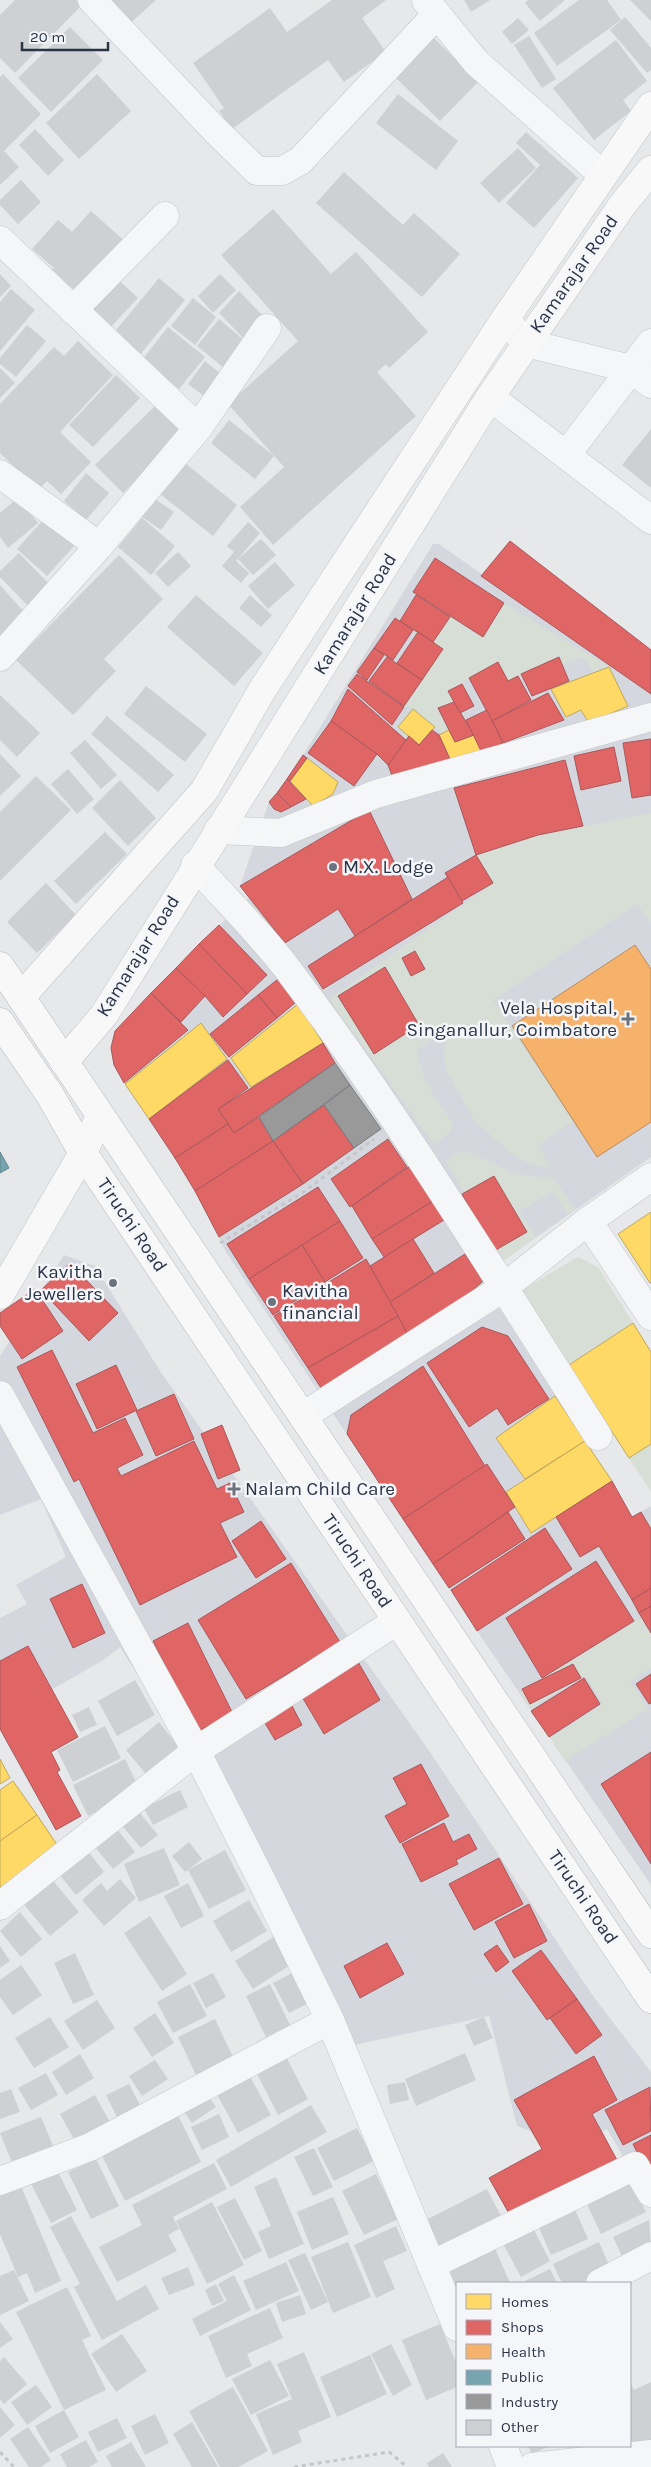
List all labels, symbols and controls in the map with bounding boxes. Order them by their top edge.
scale bar [22,20,109,52]
text: 20 m [30,28,65,46]
street label: Kamarajar Road [525,211,623,337]
street label: Kamarajar Road [309,549,401,679]
place label: M.X. Lodge [343,856,434,878]
marker: M.X. Lodge [327,861,339,873]
street label: Kamarajar Road [92,891,184,1021]
place label: Vela Hospital, Singanallur, Coimbatore [406,997,617,1041]
marker: Vela Hospital, Singanallur, Coimbatore [621,1012,635,1026]
street label: Tiruchi Road [92,1174,172,1276]
place label: Kavitha Jewellers [25,1261,103,1305]
marker: Kavitha Jewellers [107,1277,119,1289]
place label: Kavitha financial [282,1280,359,1324]
marker: Kavitha financial [266,1296,278,1308]
place label: Nalam Child Care [245,1478,395,1500]
marker: Nalam Child Care [227,1482,241,1496]
street label: Tiruchi Road [317,1510,397,1612]
street label: Tiruchi Road [543,1846,623,1948]
legend [456,2282,631,2447]
text: Homes [501,2293,549,2311]
text: Shops [501,2318,544,2336]
text: Health [501,2343,546,2361]
text: Public [501,2368,544,2386]
text: Industry [501,2393,558,2411]
text: Other [501,2418,539,2436]

